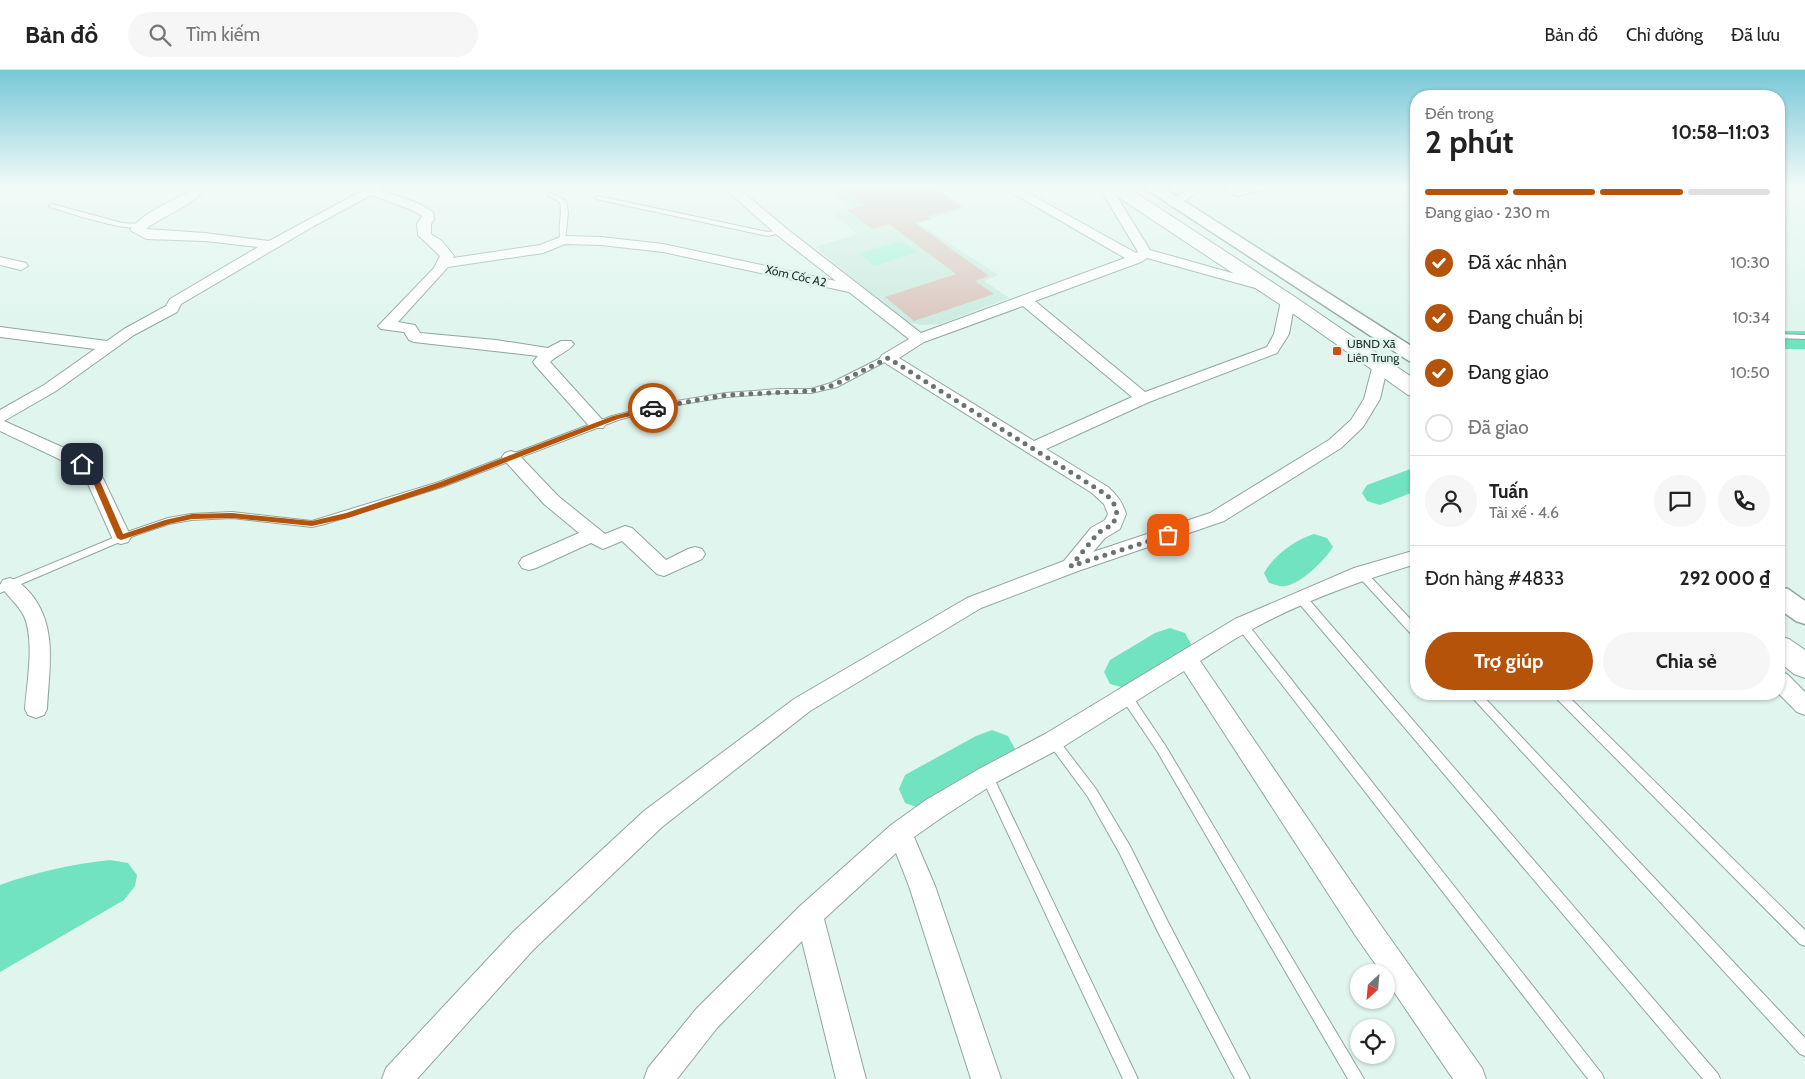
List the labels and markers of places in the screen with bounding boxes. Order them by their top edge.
place label: UBND Xã Liên Trung [1347,336,1400,365]
marker: UBND Xã Liên Trung [1331,345,1343,357]
pin [61,443,103,485]
pin [1147,514,1189,556]

